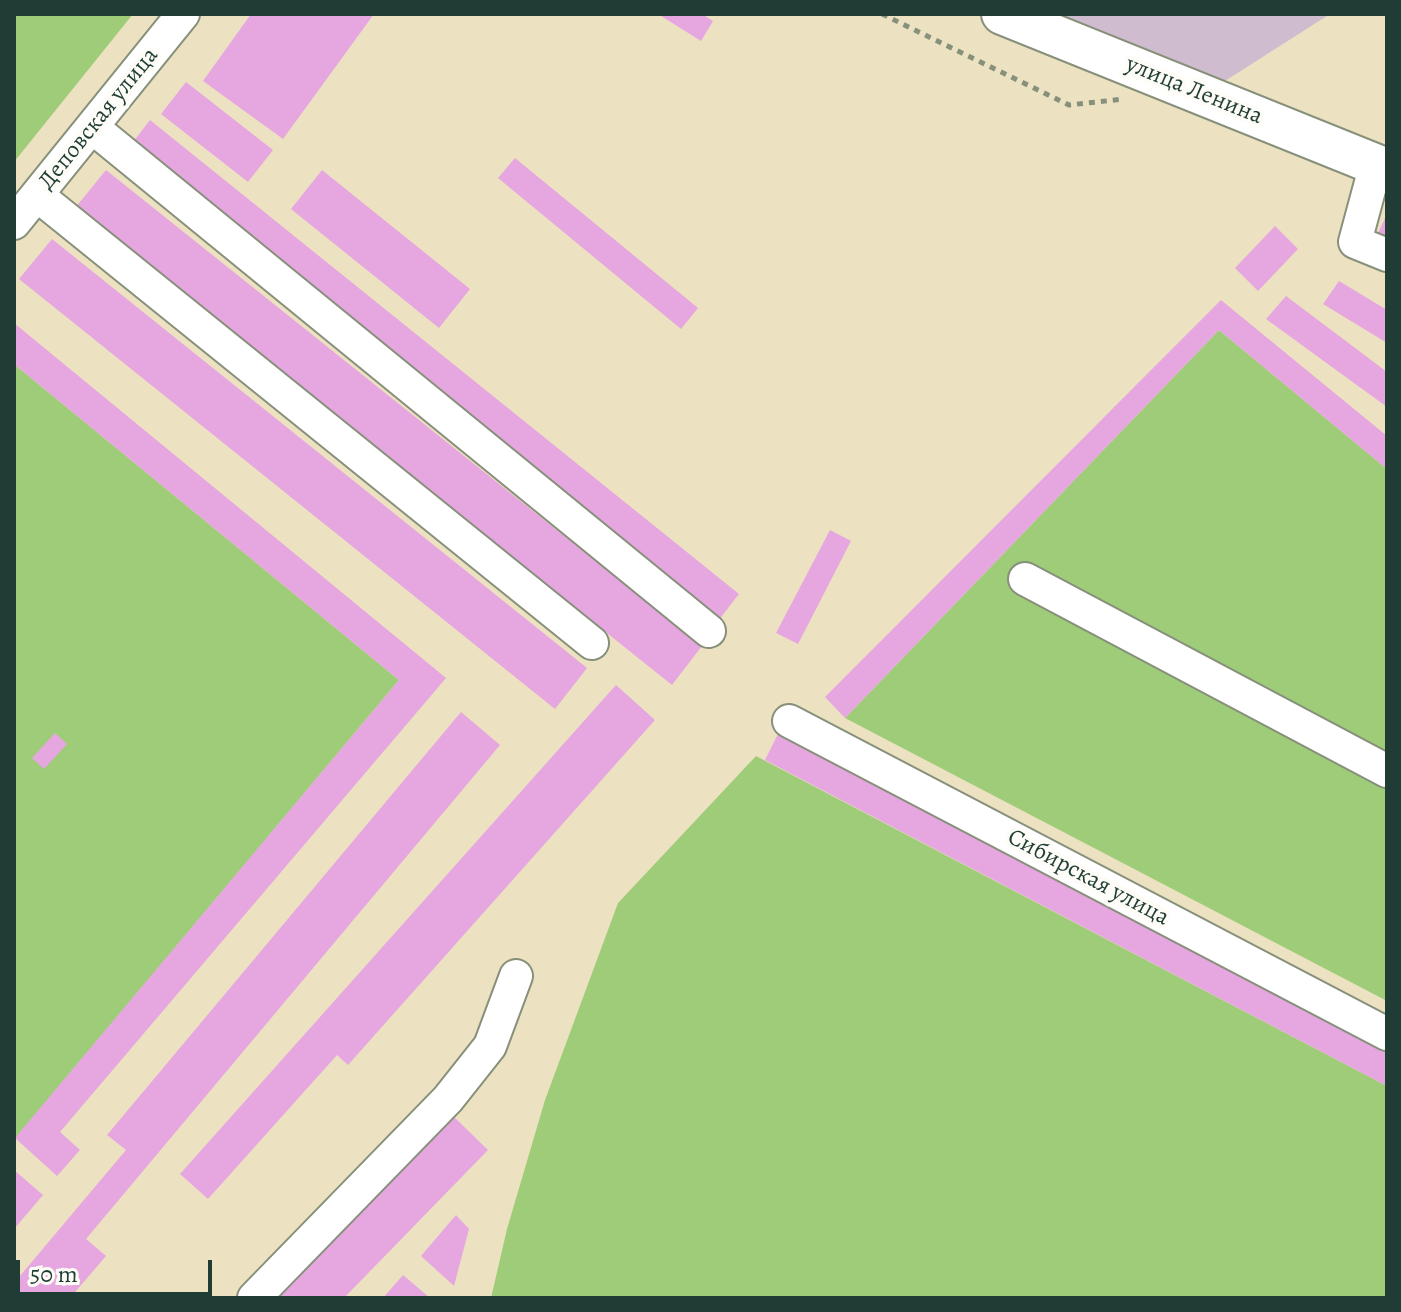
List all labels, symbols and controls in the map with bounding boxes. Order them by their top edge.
street label: Деповская улица [33,42,165,196]
street label: улица Ленина [1121,50,1267,132]
street label: Сибирская улица [1002,823,1174,933]
scale bar [20,1244,216,1294]
text: 50 m [30,1258,78,1290]

